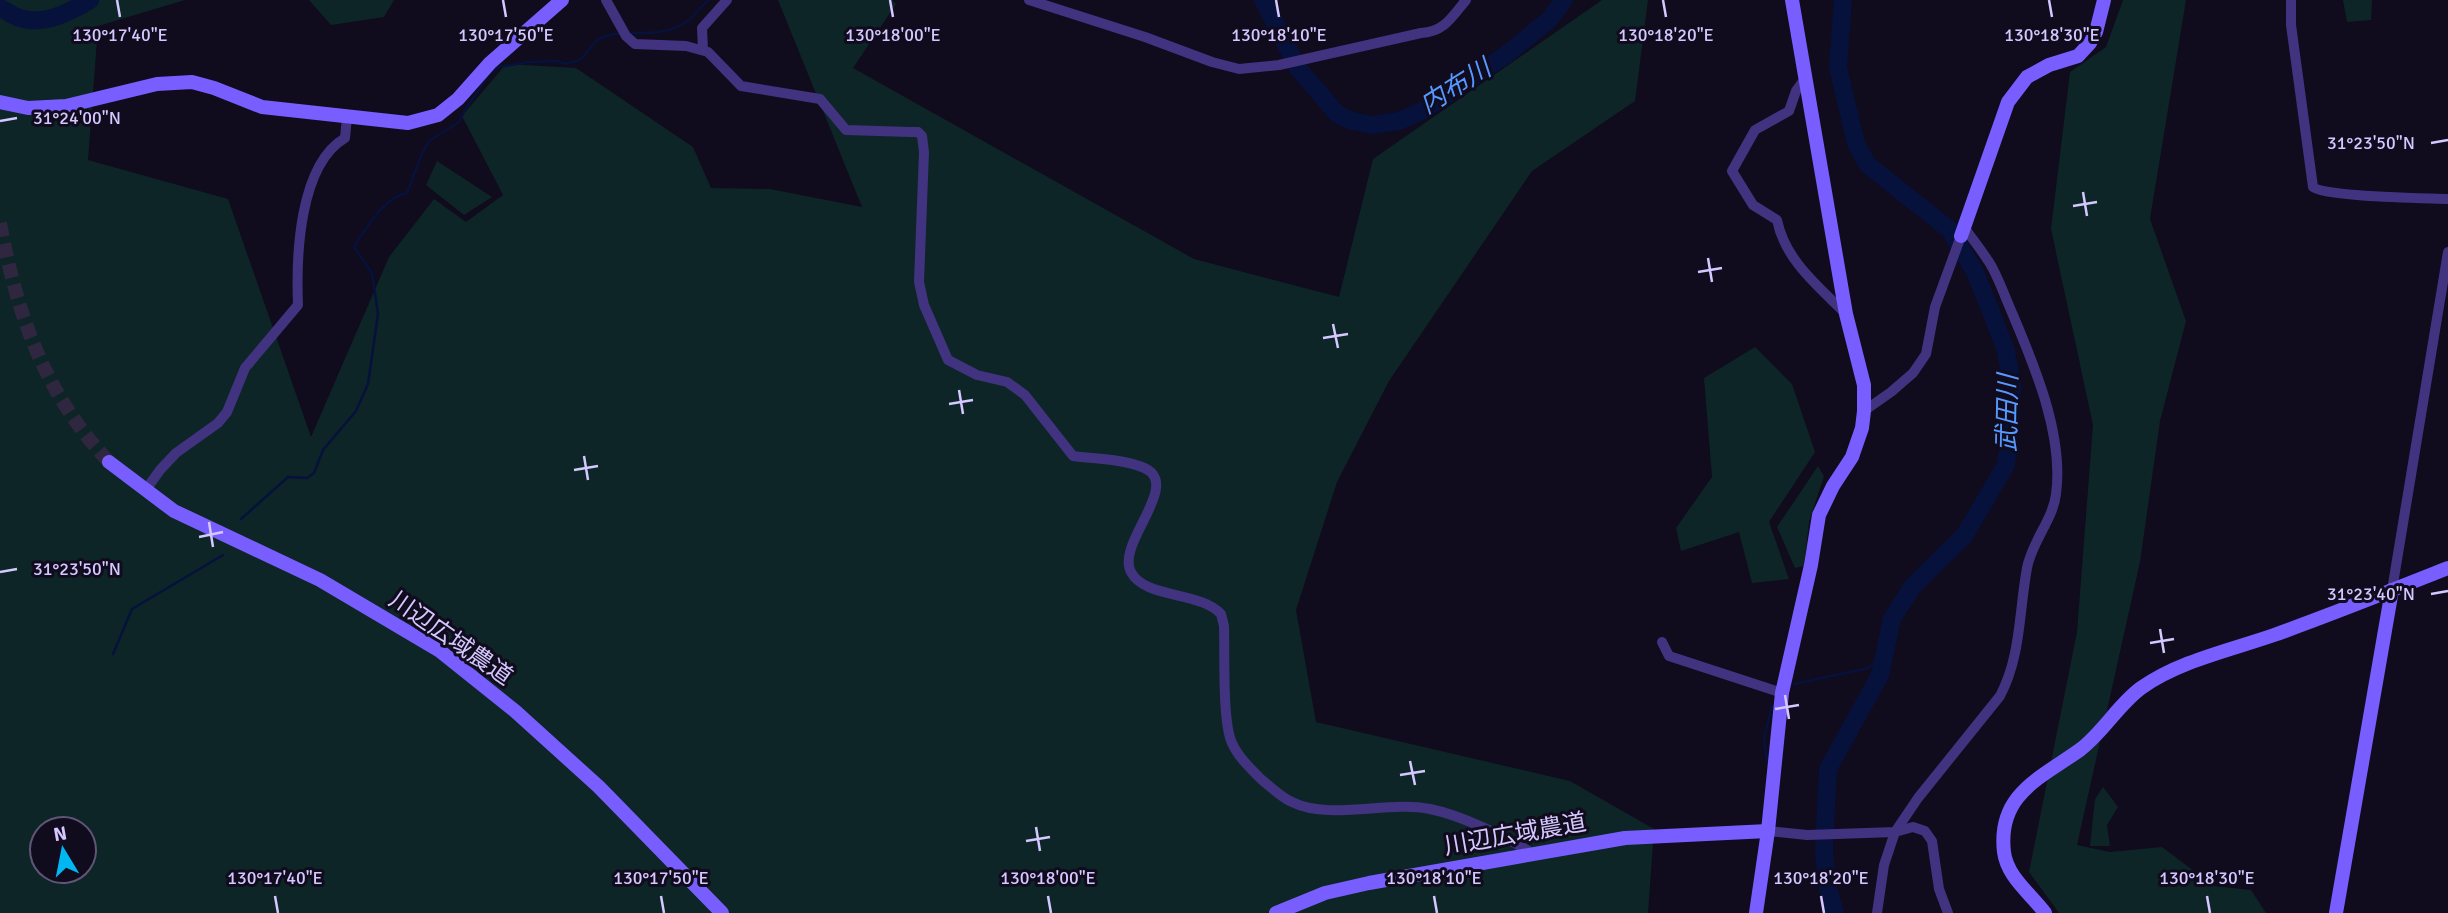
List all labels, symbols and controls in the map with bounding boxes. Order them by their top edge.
text: 130°17'40"E [72,24,168,46]
text: 130°17'50"E [458,24,554,46]
text: 130°18'00"E [845,24,941,46]
text: 130°18'10"E [1231,24,1327,46]
text: 130°18'20"E [1618,24,1714,46]
text: 130°18'30"E [2004,24,2100,46]
water label: 内布川 [1414,51,1500,121]
text: 31°24'00"N [33,107,121,129]
text: 31°23'50"N [2327,132,2415,154]
water label: 武田川 [1991,371,2025,452]
text: 31°23'50"N [33,558,121,580]
text: 31°23'40"N [2327,583,2415,605]
street label: 川辺広域農道 [383,584,519,692]
street label: 川辺広域農道 [1441,807,1589,861]
north arrow [28,815,98,885]
text: N [52,821,69,847]
text: 130°17'40"E [227,867,323,889]
text: 130°17'50"E [613,867,709,889]
text: 130°18'00"E [1000,867,1096,889]
text: 130°18'10"E [1386,867,1482,889]
text: 130°18'20"E [1773,867,1869,889]
text: 130°18'30"E [2159,867,2255,889]

